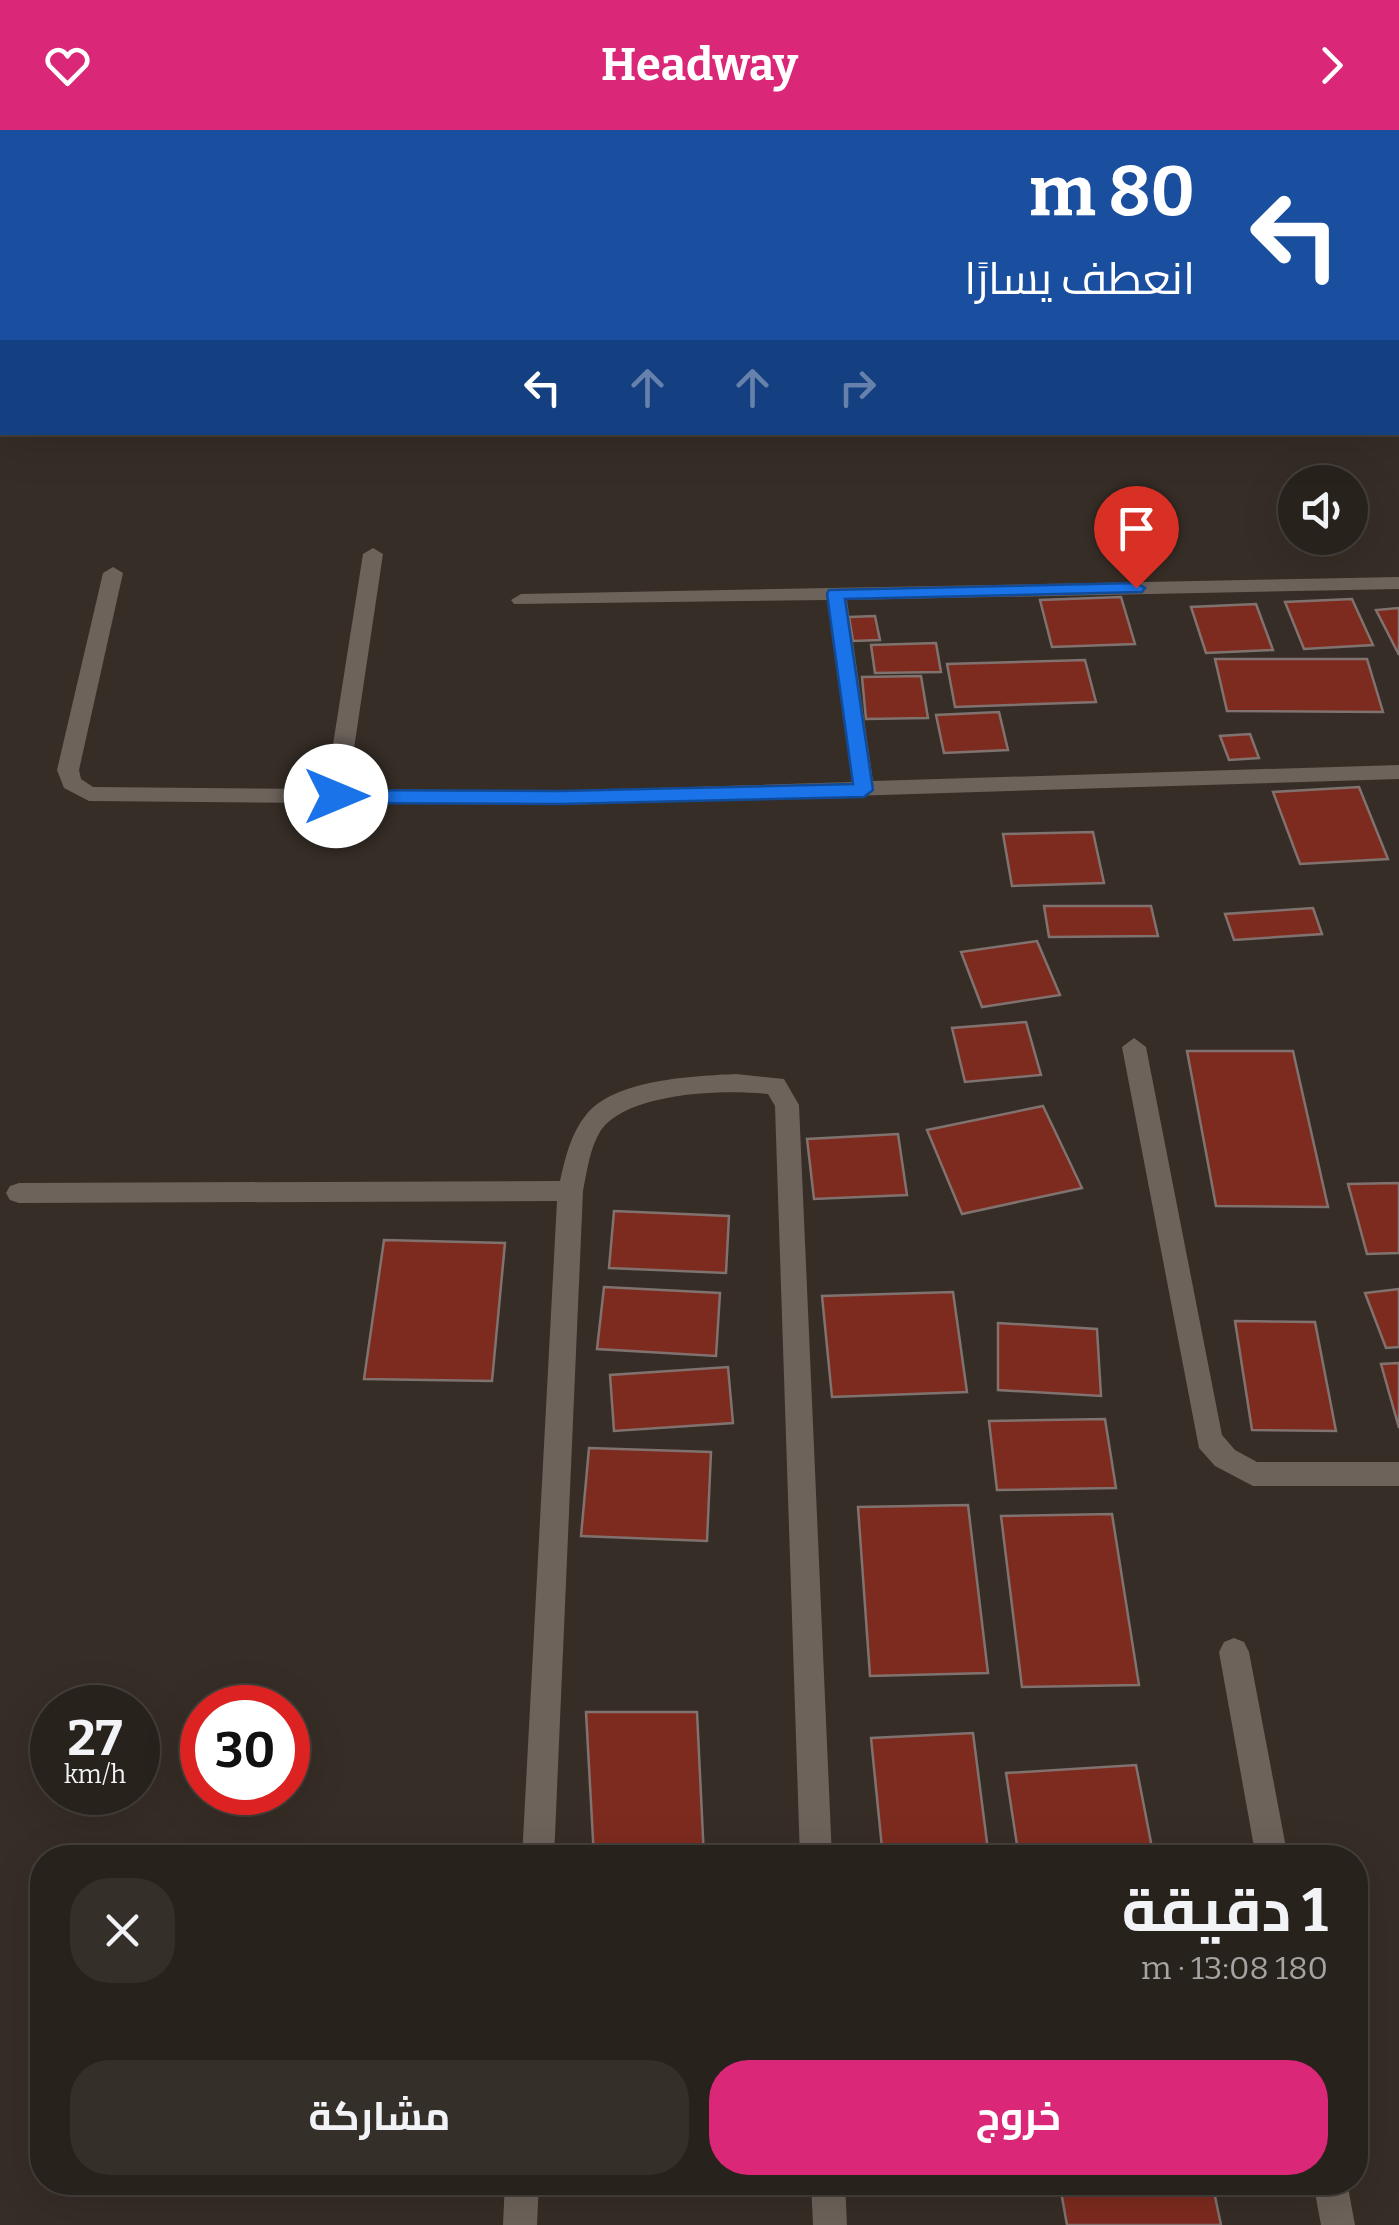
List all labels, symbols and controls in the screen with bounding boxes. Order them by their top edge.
icon: heart [40,38,95,93]
text: Headway [601,38,798,92]
icon: forward [1304,38,1359,93]
text: 80 m [1029,150,1195,234]
icon: left [1230,170,1360,300]
text: انعطف يسارًا [964,252,1195,306]
icon: left [515,360,570,415]
icon: ahead [620,360,675,415]
icon: ahead [725,360,780,415]
icon: right [830,360,885,415]
map controls [1278,465,1368,555]
button: sound [1278,465,1368,555]
pin [1094,486,1179,589]
icon: arrive [1109,501,1164,556]
position arrow [284,744,388,848]
speed limit sign: 30 [180,1685,310,1815]
text: 27 [68,1708,122,1768]
text: km/h [64,1760,126,1790]
text: 1 دقيقة [1122,1875,1328,1947]
button: close [70,1878,175,1983]
text: 180 m · 13:08 [1141,1949,1328,1987]
button: مشاركة [70,2060,689,2175]
button: خروج [709,2060,1328,2175]

